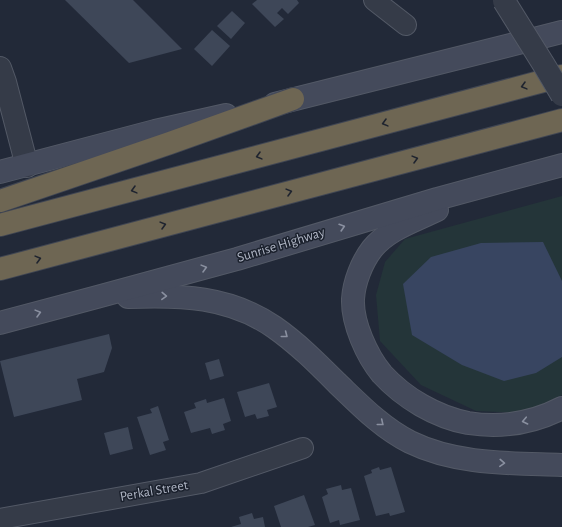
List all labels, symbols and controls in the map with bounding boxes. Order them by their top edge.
one-way arrow [521,81,528,90]
one-way arrow [382,118,389,127]
one-way arrow [256,152,263,160]
one-way arrow [411,155,418,164]
one-way arrow [131,185,137,193]
one-way arrow [285,188,292,197]
one-way arrow [160,222,167,230]
one-way arrow [338,223,345,232]
street label: Sunrise Highway [236,225,326,265]
one-way arrow [34,255,41,263]
one-way arrow [200,264,207,273]
one-way arrow [161,292,167,301]
one-way arrow [34,309,41,318]
one-way arrow [281,330,288,337]
one-way arrow [522,417,528,425]
one-way arrow [376,419,383,426]
one-way arrow [499,458,505,467]
street label: Perkal Street [119,478,190,504]

